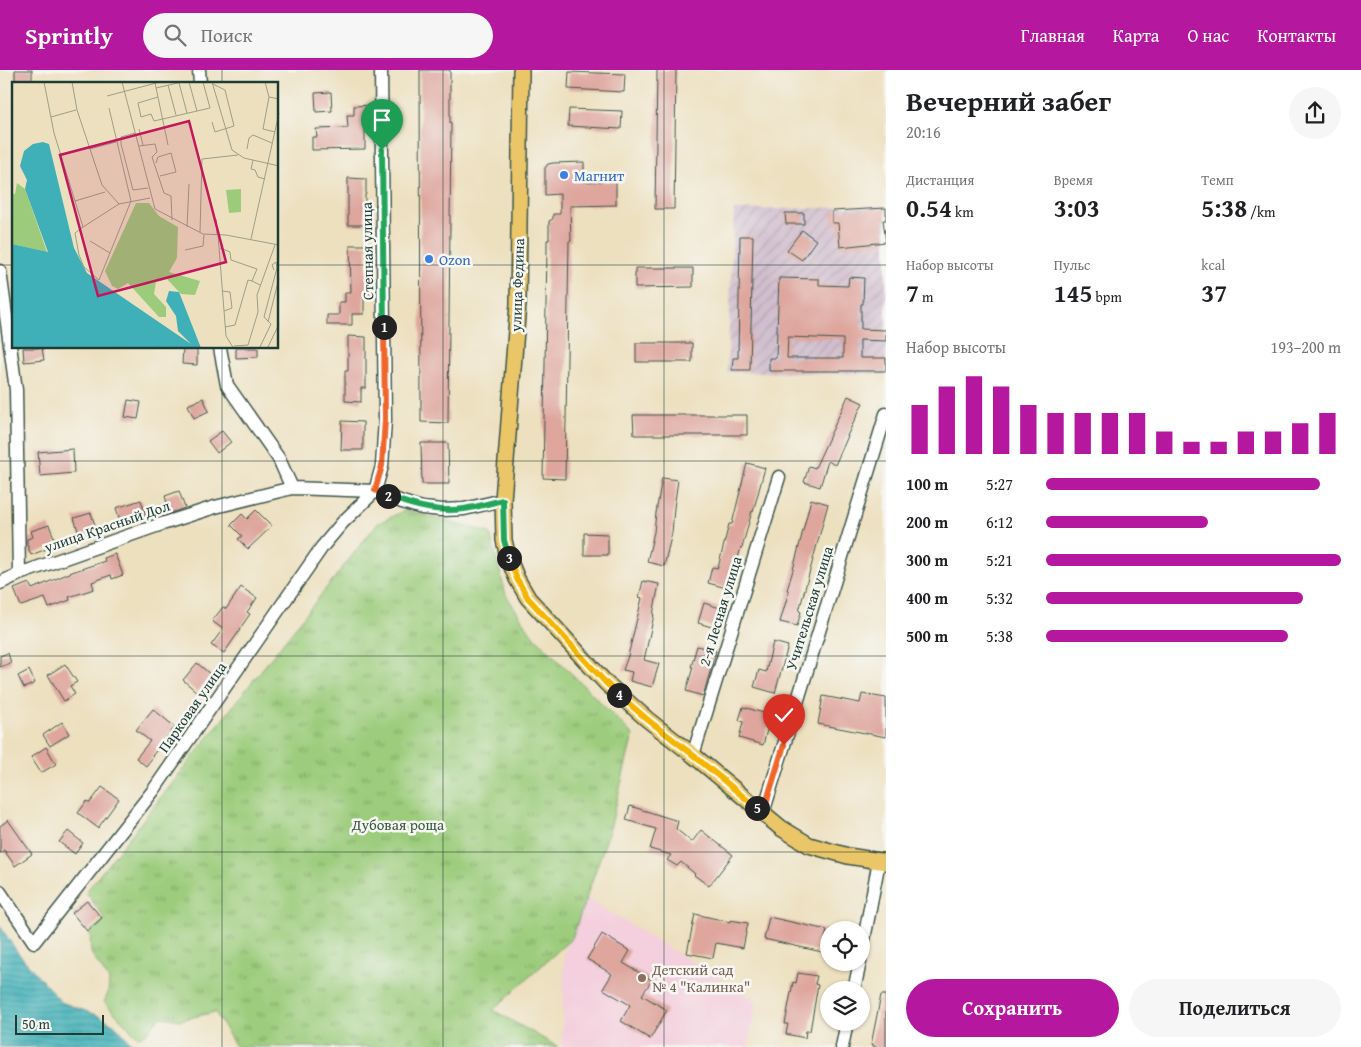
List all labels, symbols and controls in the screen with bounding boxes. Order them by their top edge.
search box [143,13,493,58]
text: Sprintly [25,18,113,53]
icon: search [161,21,189,49]
text: Поиск [201,21,252,49]
text: Главная [1021,22,1085,49]
text: Карта [1113,22,1159,49]
text: О нас [1187,22,1229,49]
text: Контакты [1257,22,1336,49]
text: Вечерний забег [906,80,1111,121]
inset map [12,82,279,349]
button: share [1289,87,1341,139]
pin [361,99,403,150]
icon: arrive [368,106,396,134]
text: 20:16 [906,120,941,144]
place label: Магнит [574,165,625,186]
marker: Магнит [558,169,570,181]
text: Дистанция [906,170,974,190]
text: Время [1054,170,1093,190]
text: Темп [1201,170,1234,190]
text: 0.54 [906,190,952,226]
text: 3:03 [1054,190,1100,226]
text: 5:38 [1201,190,1247,226]
street label: Степная улица [356,201,378,300]
text: km [952,202,974,222]
text: /km [1247,202,1276,222]
street label: улица Федина [505,237,529,333]
place label: Ozon [439,249,471,270]
marker: Ozon [423,253,435,265]
text: Набор высоты [906,255,993,275]
text: Пульс [1054,255,1090,275]
text: kcal [1201,255,1225,275]
text: 7 [906,275,919,311]
text: 145 [1054,275,1093,311]
text: 37 [1201,275,1227,311]
text: m [919,287,933,307]
text: bpm [1093,287,1122,307]
pin: 1 [372,314,396,340]
text: 1 [381,317,388,337]
text: Набор высоты [906,335,1006,359]
text: 193–200 m [1271,335,1341,359]
text: 100 m [906,472,948,496]
text: 5:27 [986,472,1013,496]
pin: 2 [376,484,400,508]
text: 2 [385,486,392,506]
street label: улица Красный Дол [40,495,173,558]
text: 200 m [906,510,948,534]
text: 6:12 [986,510,1013,534]
street label: Учительская улица [780,543,838,673]
pin: 3 [496,546,522,570]
text: 3 [506,548,513,568]
text: 300 m [906,548,948,572]
text: 5:21 [986,548,1013,572]
street label: 2-я Лесная улица [693,553,747,668]
text: 400 m [906,586,948,610]
text: 5:32 [986,586,1013,610]
text: 500 m [906,624,948,648]
text: 5:38 [986,624,1013,648]
street label: Парковая улица [153,657,232,757]
pin: 4 [606,682,632,708]
text: 4 [616,685,623,705]
pin [763,694,805,745]
icon: check [770,701,798,729]
pin: 5 [744,796,770,820]
text: 5 [754,798,761,818]
park label: Дубовая роща [351,814,445,835]
map controls [820,921,870,1031]
button: locate [820,921,870,971]
place label: Детский сад № 4 "Калинка" [651,959,750,997]
marker: Детский сад № 4 "Калинка" [636,972,648,984]
button: Сохранить [906,979,1119,1037]
button: Поделиться [1129,979,1341,1037]
button: layers [820,981,870,1031]
scale bar [15,1012,104,1035]
text: 50 m [22,1014,50,1034]

